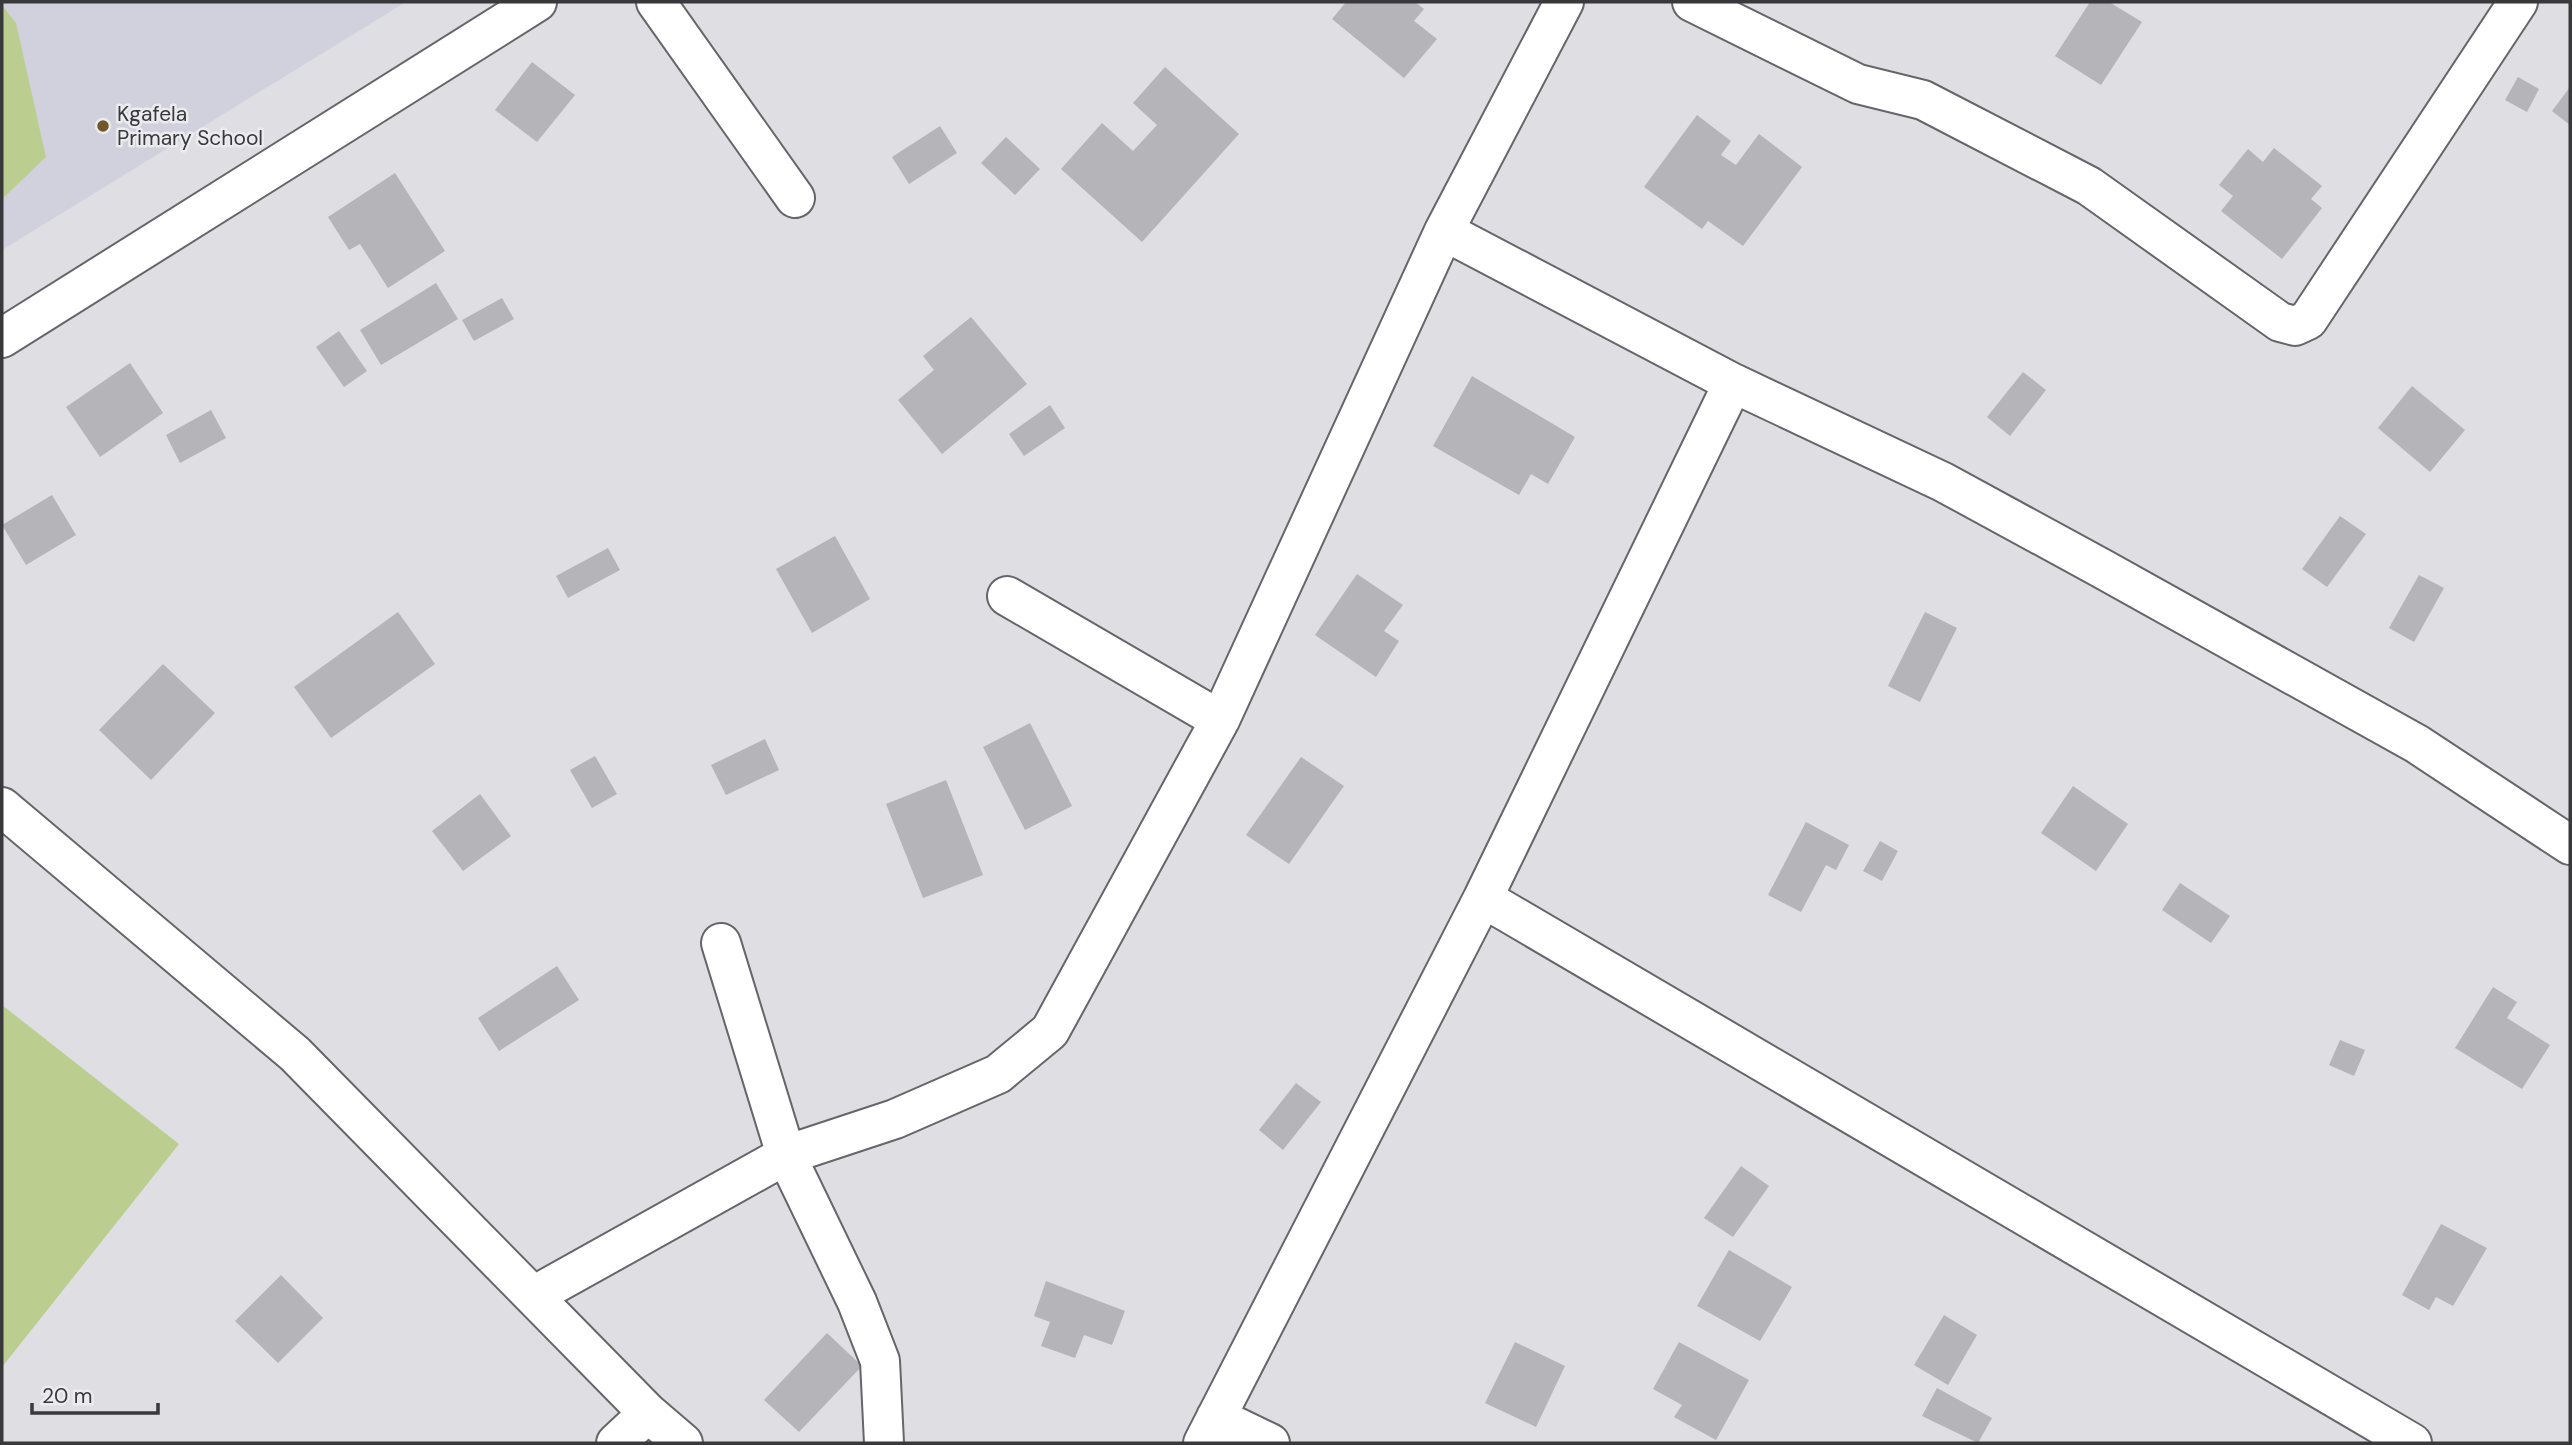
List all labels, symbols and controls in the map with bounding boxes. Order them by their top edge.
place label: Kgafela Primary School [117,100,263,152]
marker: Kgafela Primary School [95,118,111,134]
scale bar [32,1372,158,1416]
text: 20 m [42,1382,93,1410]

